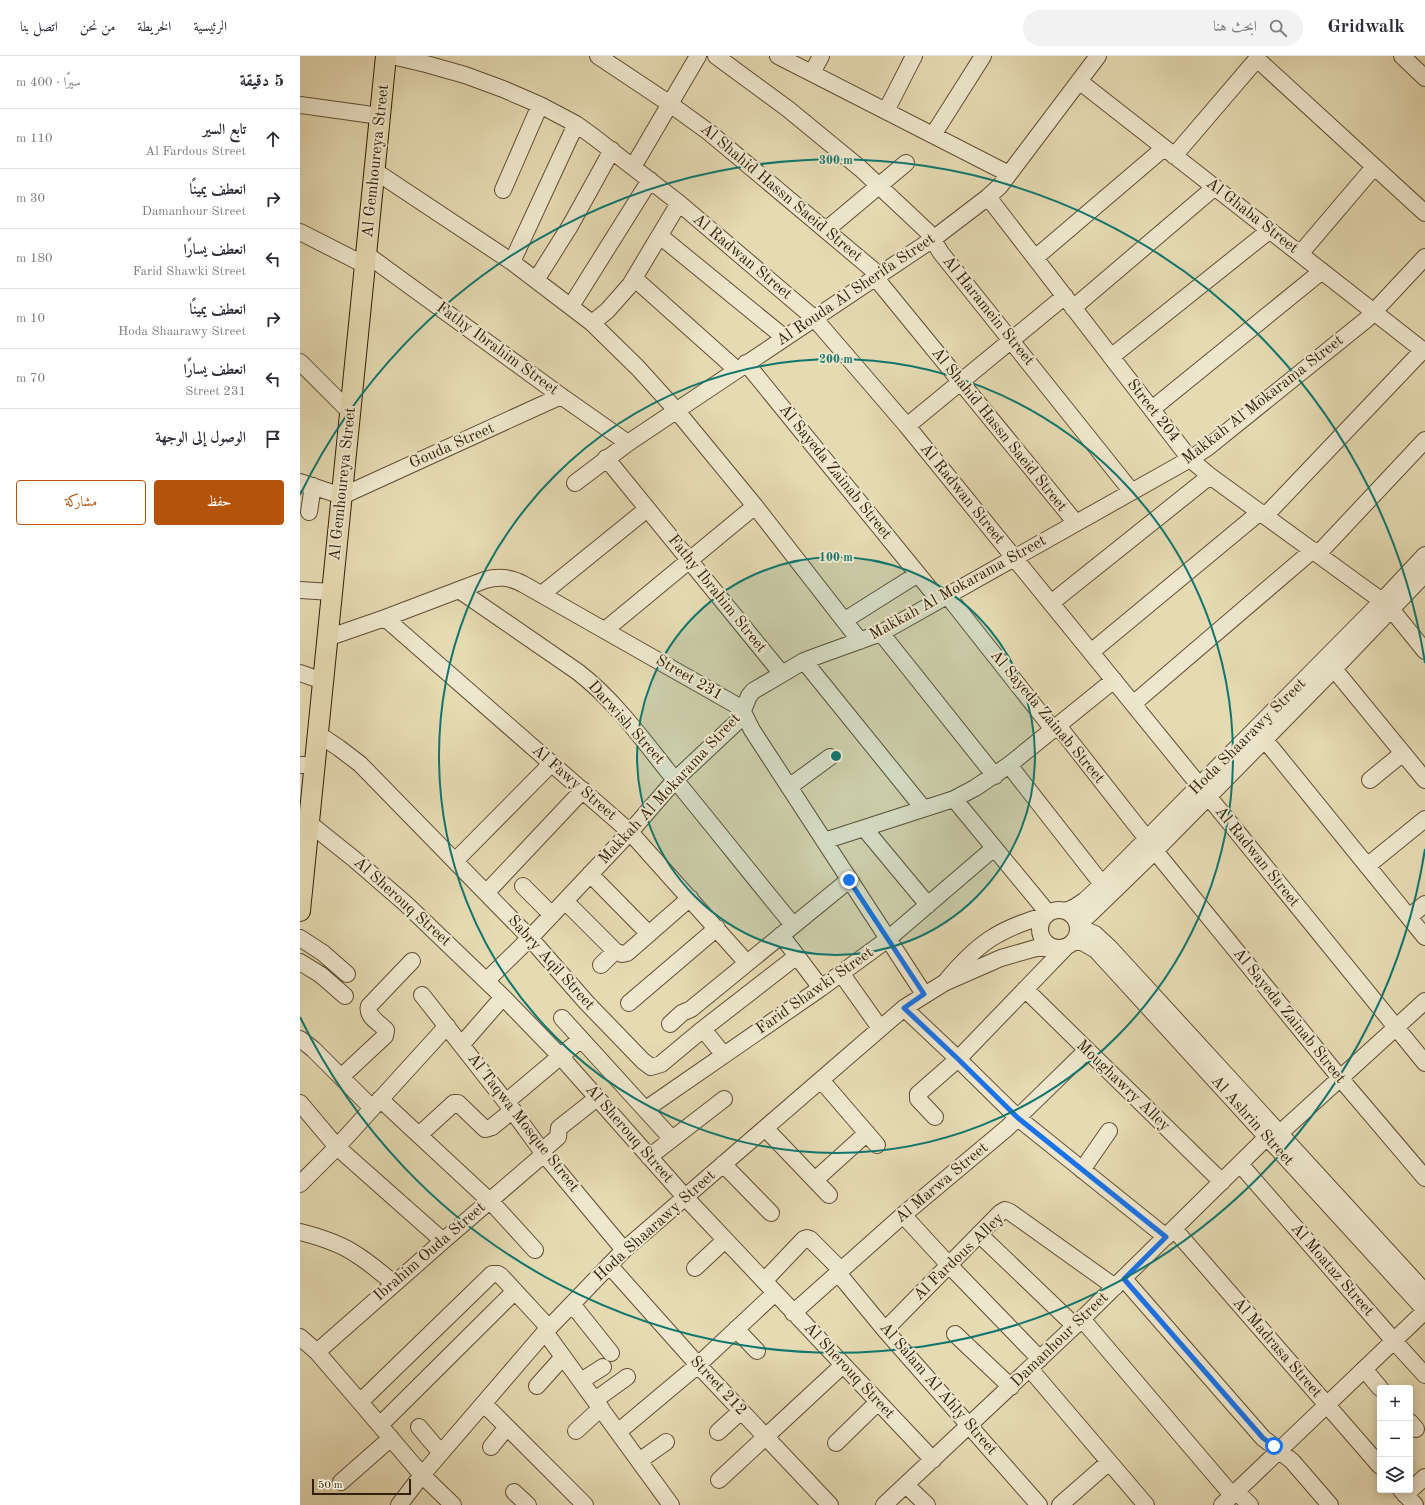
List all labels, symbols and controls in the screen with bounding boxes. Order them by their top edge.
search box [1023,10,1303,46]
icon: search [1267,17,1289,39]
text: Gridwalk [1327,18,1405,37]
text: اتصل بنا [20,20,58,34]
text: من نحن [80,20,115,34]
text: الخريطة [137,20,171,34]
text: الرئيسية [193,20,227,34]
text: ابحث هنا [1213,20,1257,35]
text: 5 دقيقة [240,73,284,90]
text: سيرًا · 400 m [16,76,81,89]
street label: Al Gemhoureya Street [360,83,392,239]
street label: Al Shahid Hassn Saeid Street [697,121,865,265]
text: تابع السير [203,123,246,138]
icon: ahead [262,128,284,150]
text: 110 m [16,132,53,145]
text: Al Fardous Street [145,145,246,158]
text: 300 m [819,155,853,167]
street label: Al Ghaba Street [1203,175,1301,257]
text: انعطف يمينًا [190,183,246,198]
icon: right [262,188,284,210]
text: 30 m [16,192,45,205]
text: Damanhour Street [142,205,246,218]
street label: Al Radwan Street [689,211,795,303]
street label: Al Rouda Al Sherifa Street [774,231,939,349]
text: انعطف يسارًا [184,243,246,258]
icon: left [262,248,284,270]
text: 180 m [16,252,53,265]
street label: Al Haramein Street [939,253,1037,369]
text: Farid Shawki Street [133,265,246,278]
street label: Fathy Ibrahim Street [433,299,561,399]
text: انعطف يمينًا [190,303,246,318]
icon: right [262,308,284,330]
text: 10 m [16,312,45,325]
text: Hoda Shaarawy Street [118,325,246,338]
street label: Makkah Al Mokarama Street [1179,332,1347,468]
street label: Al Shahid Hassn Saeid Street [928,345,1070,515]
text: 200 m [819,354,853,366]
text: انعطف يسارًا [184,363,246,378]
icon: left [262,368,284,390]
text: 70 m [16,372,45,385]
street label: Street 204 [1124,377,1182,445]
text: Street 231 [185,385,246,398]
street label: Al Sayeda Zainab Street [776,401,895,543]
street label: Al Gemhoureya Street [327,406,359,562]
street label: Gouda Street [407,420,497,472]
icon: arrive [262,428,284,450]
text: الوصول إلى الوجهة [155,431,246,446]
street label: Al Radwan Street [917,441,1008,548]
button: مشاركة [16,480,146,525]
button: حفظ [154,480,284,525]
street label: Fathy Ibrahim Street [665,532,770,656]
street label: Makkah Al Mokarama Street [867,532,1050,643]
text: 100 m [819,552,853,564]
street label: Al Sayeda Zainab Street [987,647,1108,787]
street label: Street 231 [653,652,725,704]
street label: Hoda Shaarawy Street [1187,675,1310,798]
street label: Darwish Street [585,678,668,768]
street label: Makkah Al Mokarama Street [596,710,744,867]
street label: Al Fawy Street [529,742,620,824]
centre of rings [829,749,843,763]
street label: Al Radwan Street [1212,804,1303,911]
street label: Al Sherouq Street [350,854,454,950]
route end [840,871,858,889]
street label: Sabry Aqil Street [504,913,598,1014]
street label: Farid Shawki Street [753,944,877,1038]
street label: Al Sayeda Zainab Street [1230,945,1349,1087]
street label: Moughawry Alley [1073,1037,1173,1135]
street label: Al Taqwa Mosque Street [464,1051,582,1196]
street label: Al Ashrin Street [1207,1073,1297,1169]
street label: Al Sherouq Street [582,1082,676,1187]
street label: Al Marwa Street [893,1139,992,1226]
street label: Hoda Shaarawy Street [591,1167,719,1285]
street label: Ibrahim Ouda Street [371,1199,489,1305]
street label: Al Fardous Alley [911,1210,1007,1304]
street label: Al Moataz Street [1287,1220,1377,1320]
street label: Damanhour Street [1008,1289,1112,1390]
street label: Al Madrasa Street [1229,1295,1325,1401]
street label: Al Sherouq Street [801,1320,898,1422]
street label: Al Salam Al Ahly Street [876,1320,1000,1459]
street label: Street 212 [687,1353,749,1419]
map controls [1377,1385,1413,1493]
button: + [1377,1385,1413,1421]
button: − [1377,1421,1413,1457]
route start [1265,1437,1283,1455]
button: layers [1377,1457,1413,1493]
scale bar [312,1477,411,1496]
text: 50 m [318,1480,343,1491]

